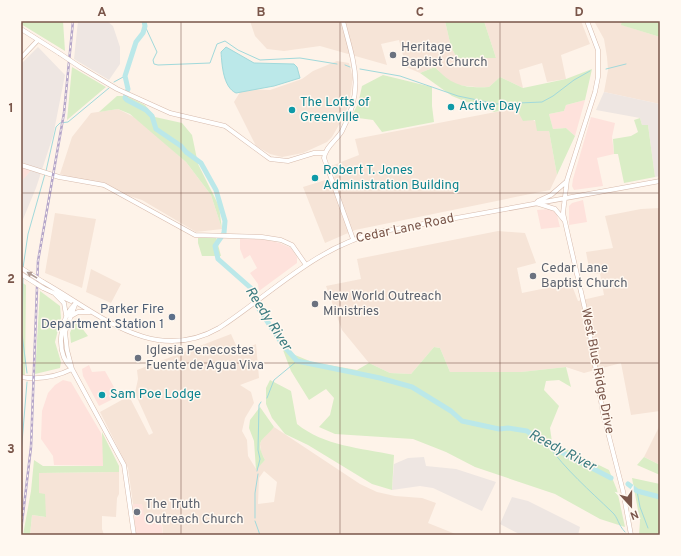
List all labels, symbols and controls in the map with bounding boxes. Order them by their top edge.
text: A [97,5,107,21]
text: B [257,5,266,21]
text: C [416,5,424,21]
text: D [574,5,584,21]
place label: Heritage Baptist Church [401,40,487,71]
marker: Heritage Baptist Church [388,50,398,60]
place label: The Lofts of Greenville [300,95,370,126]
place label: Active Day [459,99,521,115]
text: 1 [8,101,14,117]
marker: Active Day [446,102,456,112]
marker: The Lofts of Greenville [287,105,297,115]
place label: Robert T. Jones Administration Building [323,163,459,194]
marker: Robert T. Jones Administration Building [310,173,320,183]
street label: Cedar Lane Road [354,211,456,247]
place label: Cedar Lane Baptist Church [541,261,627,292]
one-way arrow [27,271,37,279]
marker: Cedar Lane Baptist Church [528,271,538,281]
text: 2 [7,272,15,288]
water label: Reedy River [241,284,296,356]
place label: New World Outreach Ministries [323,289,442,320]
marker: New World Outreach Ministries [310,299,320,309]
place label: Parker Fire Department Station 1 [41,302,164,333]
street label: West Blue Ridge Drive [577,307,617,435]
marker: Parker Fire Department Station 1 [167,312,177,322]
place label: Iglesia Penecostes Fuente de Agua Viva [146,343,264,374]
marker: Iglesia Penecostes Fuente de Agua Viva [133,353,143,363]
place label: Sam Poe Lodge [110,387,201,403]
marker: Sam Poe Lodge [97,390,107,400]
water label: Reedy River [526,426,600,476]
text: 3 [7,442,15,458]
north arrow [611,486,651,526]
place label: The Truth Outreach Church [145,497,243,528]
text: N [628,506,640,522]
marker: The Truth Outreach Church [132,507,142,517]

